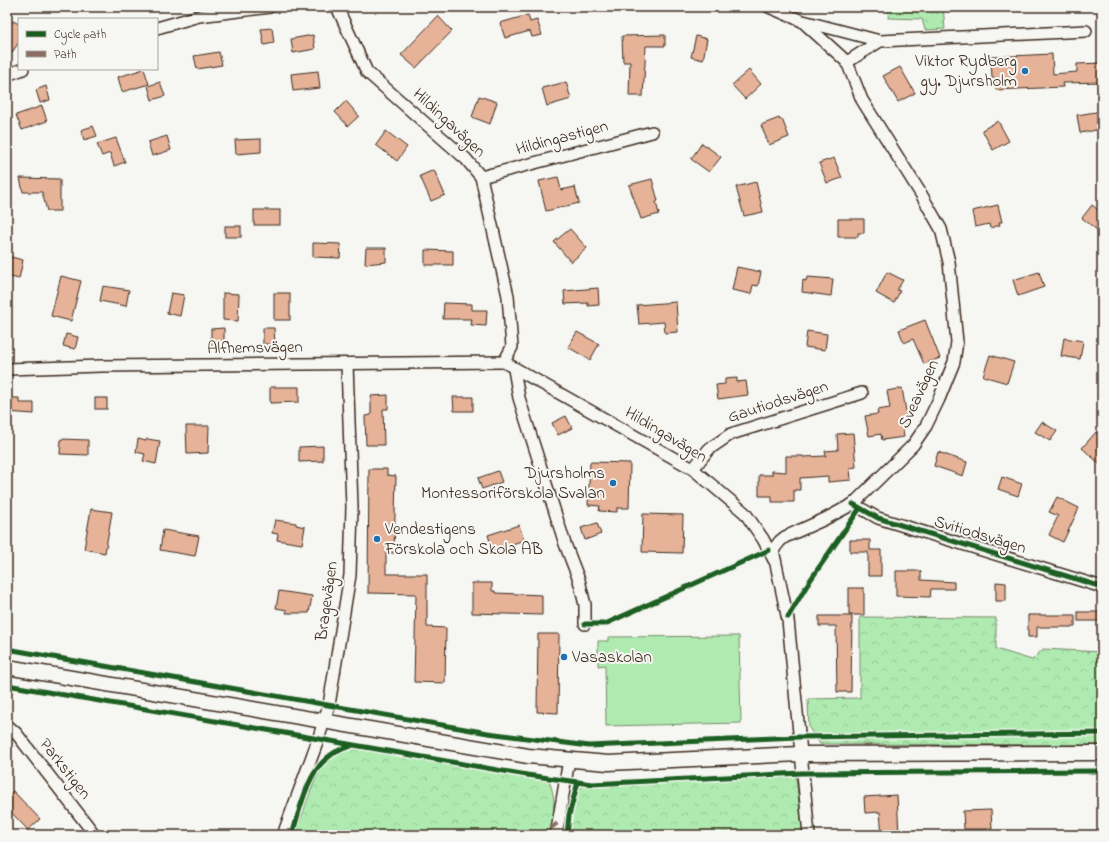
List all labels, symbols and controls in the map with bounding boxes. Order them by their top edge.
legend [18,18,158,70]
text: Cycle path [54,26,106,45]
text: Path [54,46,77,64]
place label: Viktor Rydberg gy. Djursholm [914,49,1017,96]
marker: Viktor Rydberg gy. Djursholm [1020,66,1030,76]
street label: Hildingavägen [405,82,491,165]
street label: Hildingastigen [513,114,611,164]
street label: Alfhemsvägen [207,335,303,363]
street label: Sveavägen [892,355,948,433]
street label: Gautiodsvägen [725,374,832,432]
street label: Hildingavägen [619,400,712,471]
place label: Djursholms Montessoriförskola Svalan [421,461,605,506]
marker: Djursholms Montessoriförskola Svalan [608,478,618,488]
street label: Svitiodsvägen [930,509,1029,563]
place label: Vendestigens Förskola och Skola AB [384,517,543,562]
marker: Vendestigens Förskola och Skola AB [372,534,382,544]
street label: Bragevägen [309,560,347,644]
place label: Vasaskolan [571,645,652,670]
marker: Vasaskolan [559,652,569,662]
street label: Parkstigen [31,733,97,806]

